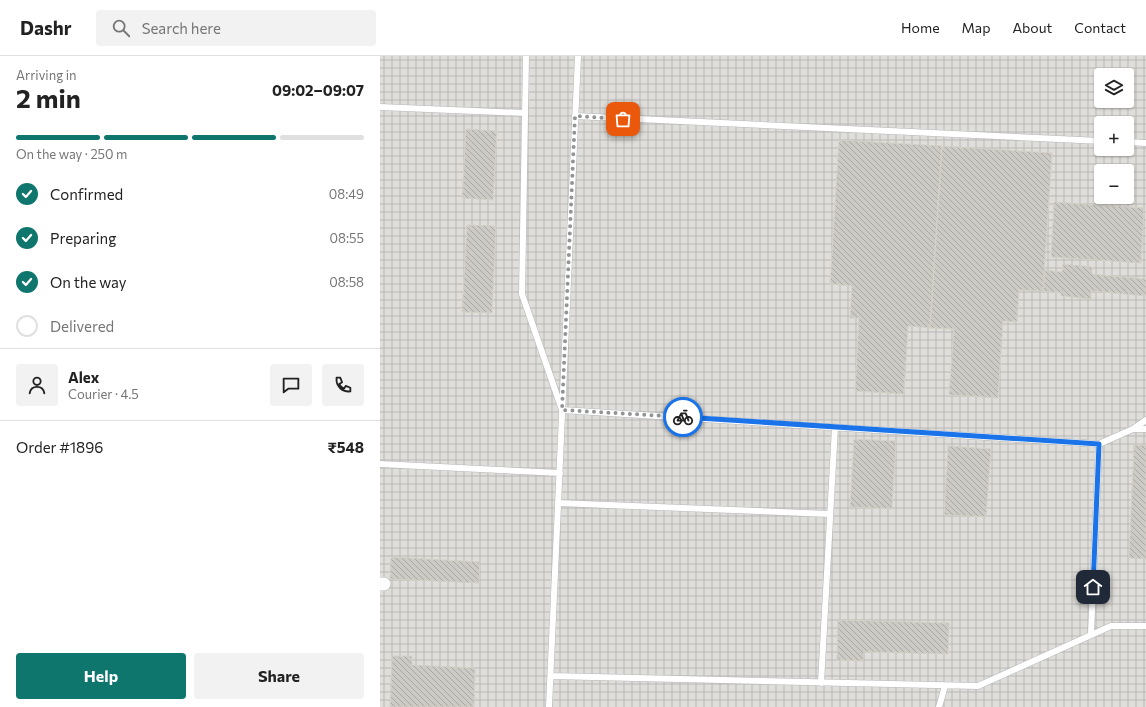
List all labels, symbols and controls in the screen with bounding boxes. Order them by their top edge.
search box [96,10,376,46]
text: Dashr [20,16,72,39]
icon: search [110,17,132,39]
text: Search here [142,19,221,37]
text: Home [901,19,940,36]
text: Map [962,19,990,36]
text: About [1012,19,1052,36]
text: Contact [1074,19,1126,36]
text: Arriving in [16,67,76,83]
map controls [1094,68,1134,204]
button: layers [1094,68,1134,108]
text: 09:02–09:07 [272,81,364,99]
text: 2 min [16,82,81,113]
pin [606,102,640,136]
icon: bag [612,108,634,130]
button: + [1094,116,1134,156]
text: On the way · 250 m [16,146,127,162]
button: − [1094,164,1134,204]
icon: check [16,183,38,205]
text: Confirmed [50,185,123,203]
text: 08:49 [329,186,364,202]
icon: check [16,227,38,249]
text: Preparing [50,229,116,247]
text: 08:55 [330,230,364,246]
icon: check [16,271,38,293]
text: On the way [50,273,127,291]
text: 08:58 [329,274,364,290]
text: Delivered [50,317,114,335]
button: person [16,364,58,406]
button: chat [270,364,312,406]
button: phone [322,364,364,406]
text: Alex [68,368,99,386]
text: Courier · 4.5 [68,386,139,402]
courier [663,397,703,437]
icon: bike [672,406,694,428]
text: Order #1896 [16,438,103,456]
text: ₹548 [328,438,364,456]
pin [1076,570,1110,604]
icon: home [1082,576,1104,598]
button: Help [16,653,186,699]
button: Share [194,653,364,699]

